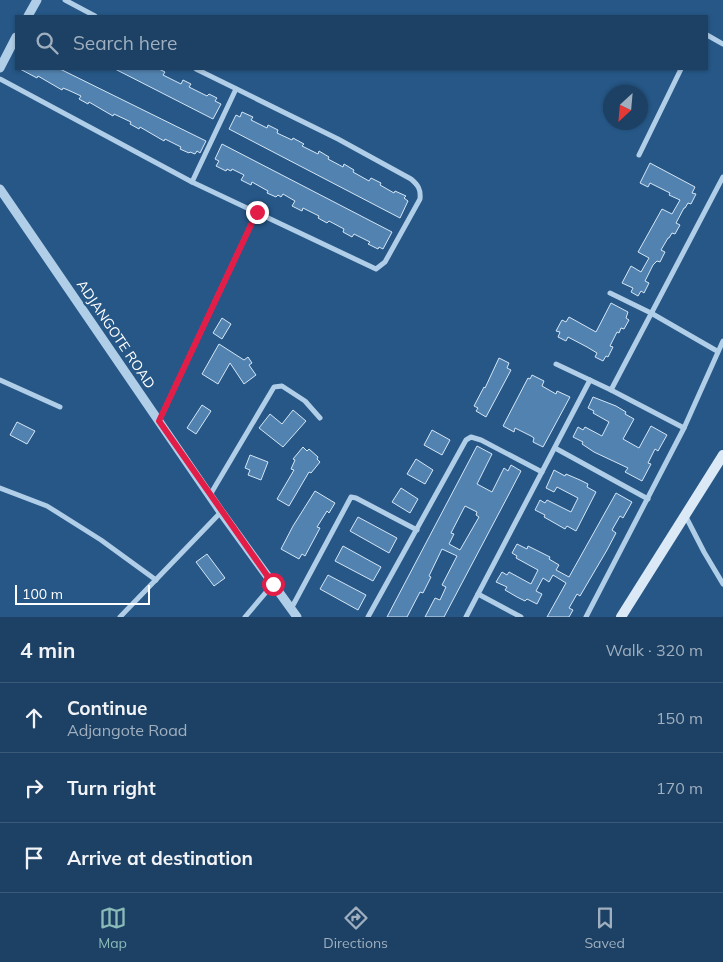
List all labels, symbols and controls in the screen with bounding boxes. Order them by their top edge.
search box [15,15,708,70]
icon: search [33,29,61,57]
text: Search here [73,31,177,55]
north arrow [603,85,648,130]
route end [246,201,269,224]
street label: ADJANGOTE ROAD [73,276,159,392]
route start [262,573,285,596]
scale bar [15,582,150,605]
text: 100 m [22,585,63,603]
text: 4 min [20,637,75,663]
text: Walk · 320 m [605,640,703,660]
text: Continue [67,696,147,720]
icon: ahead [20,704,48,732]
text: 150 m [656,708,703,728]
text: Adjangote Road [67,720,187,740]
icon: right [20,774,48,802]
text: Turn right [67,776,156,800]
text: 170 m [656,778,703,798]
icon: arrive [20,844,48,872]
text: Arrive at destination [67,846,253,870]
tab: Map [98,904,127,952]
tab: Directions [323,904,388,952]
tab: Saved [584,904,625,952]

